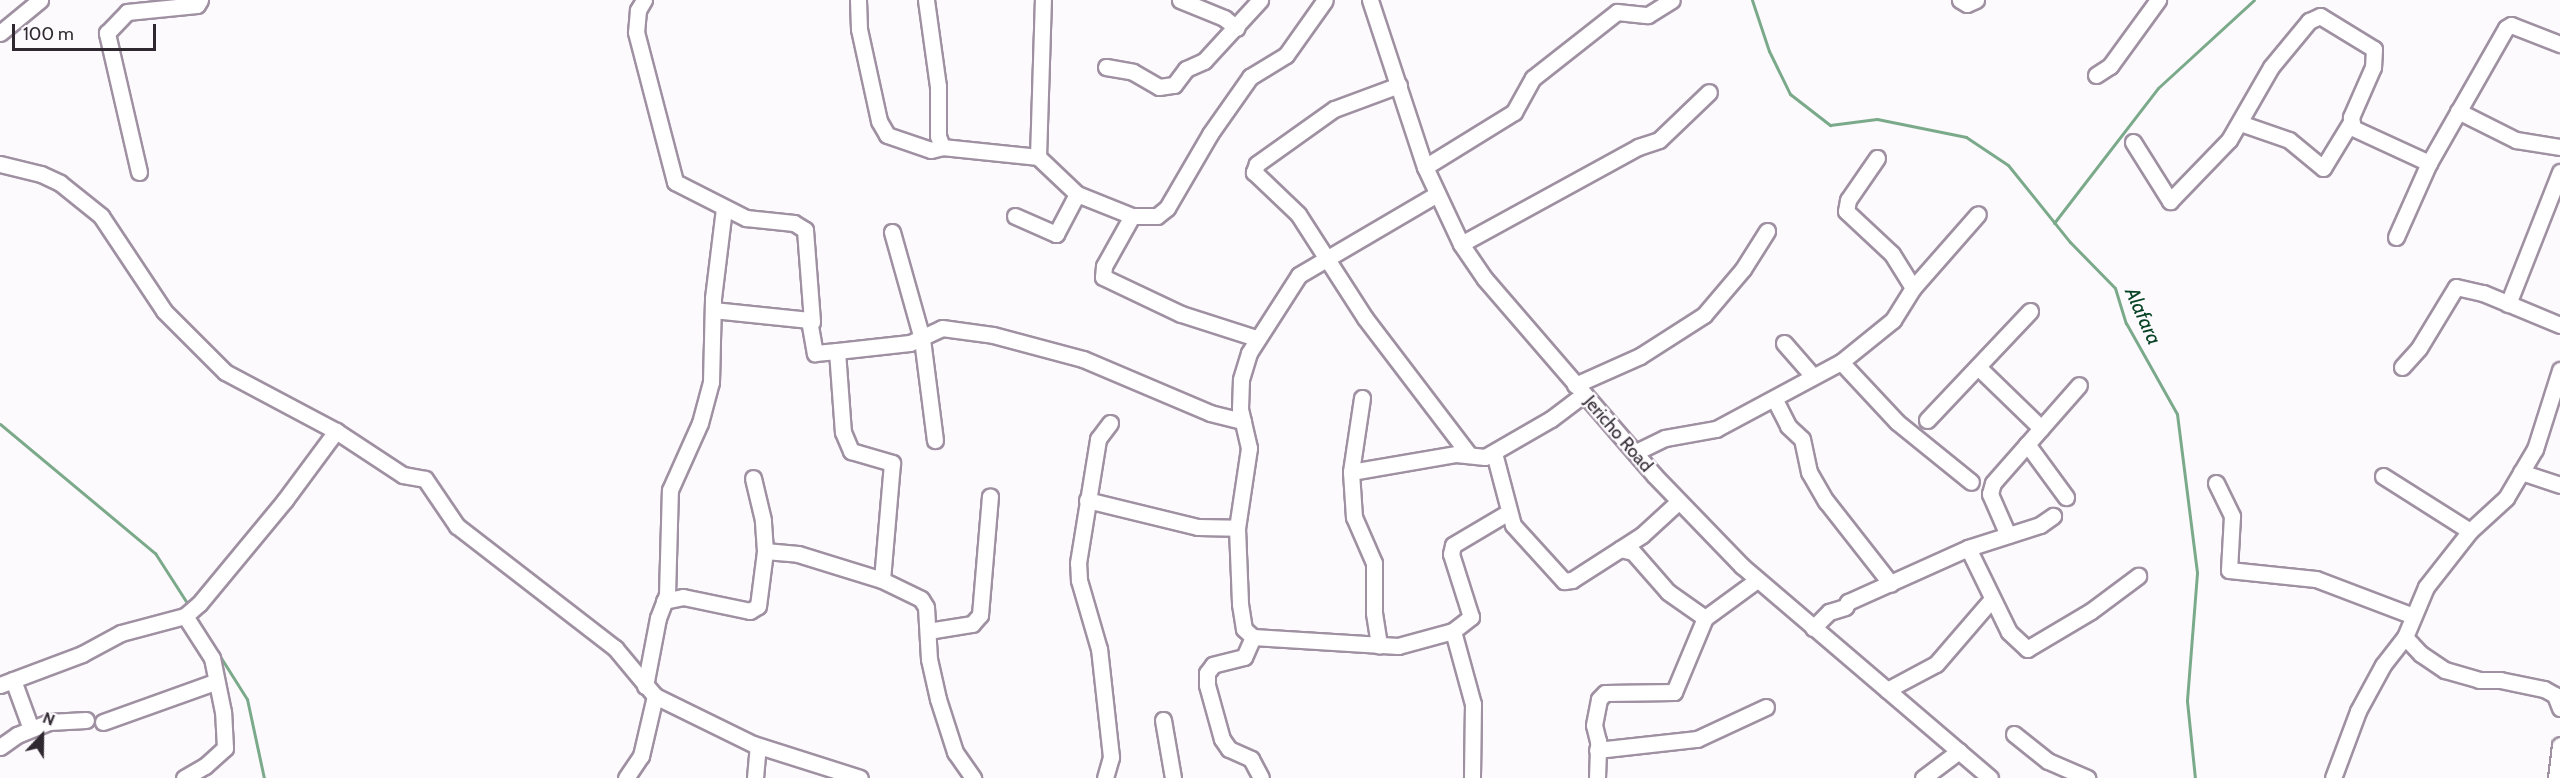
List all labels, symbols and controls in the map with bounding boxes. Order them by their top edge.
scale bar [15,12,159,50]
text: 100 m [23,23,74,45]
water label: Alafara [2120,284,2166,348]
street label: Jericho Road [1579,391,1657,477]
north arrow [12,706,72,766]
text: N [40,708,58,730]

